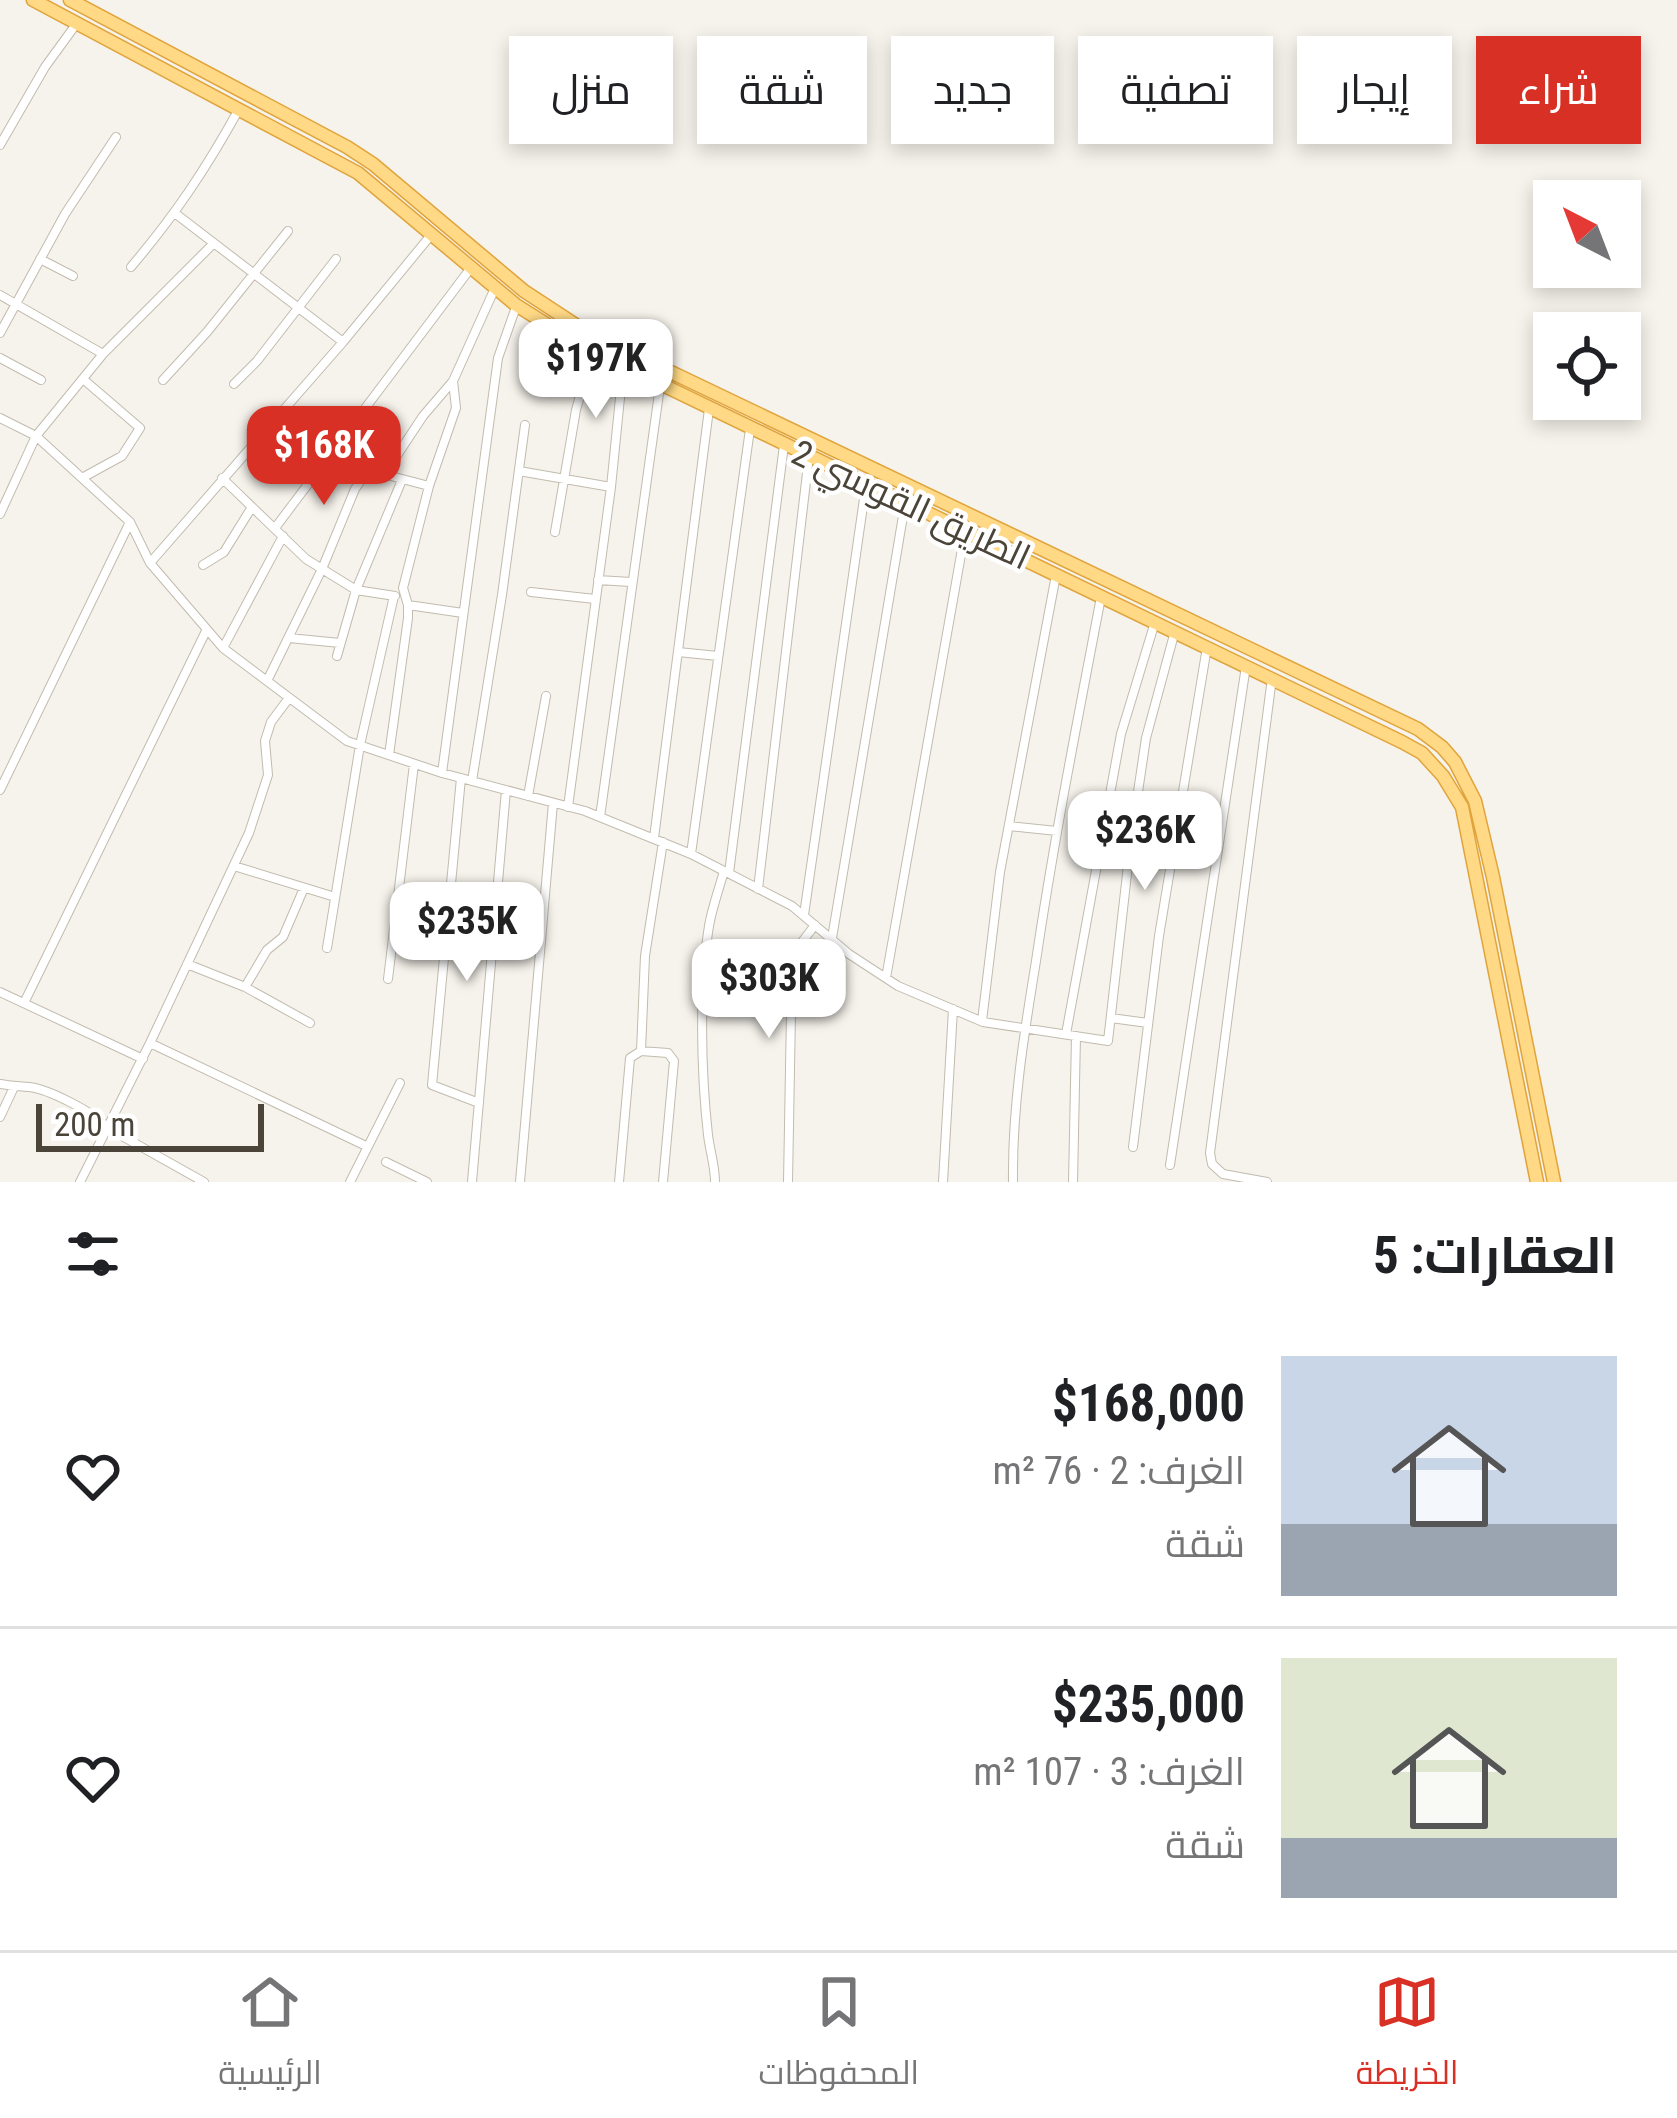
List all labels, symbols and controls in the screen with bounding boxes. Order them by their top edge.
chip: منزل [509,36,673,144]
chip: شقة [697,36,867,144]
chip: جديد [891,36,1054,144]
chip: تصفية [1078,36,1273,144]
chip: إيجار [1297,36,1452,144]
chip: شراء [1476,36,1641,144]
north arrow [1533,180,1641,288]
map controls [1533,180,1641,420]
button: locate [1533,312,1641,420]
pin: $197K [512,319,680,421]
text: $197K [546,335,646,381]
pin: $168K [240,406,408,508]
text: $168K [274,422,374,468]
street label: الطريق القوسي 2 [783,431,1037,583]
pin: $236K [1061,791,1229,893]
text: $236K [1095,807,1195,853]
pin: $235K [383,882,551,984]
text: $235K [417,898,517,944]
pin: $303K [685,939,853,1041]
text: $303K [719,955,819,1001]
scale bar [36,1098,264,1151]
text: 200 m [54,1105,135,1144]
icon: filters [60,1221,126,1287]
text: العقارات: 5 [1373,1226,1617,1285]
text: $168,000 [1052,1374,1245,1433]
icon: home [1377,1404,1521,1548]
icon: heart [60,1443,126,1509]
text: الغرف: 2 · 76 m² [993,1448,1245,1494]
text: شقة [1165,1521,1245,1567]
text: $235,000 [1052,1675,1245,1734]
icon: home [1377,1706,1521,1850]
icon: heart [60,1745,126,1811]
text: الغرف: 3 · 107 m² [973,1749,1245,1795]
text: شقة [1165,1822,1245,1868]
tab: الرئيسية [218,1969,322,2103]
tab: المحفوظات [758,1969,919,2103]
tab: الخريطة [1356,1969,1459,2103]

